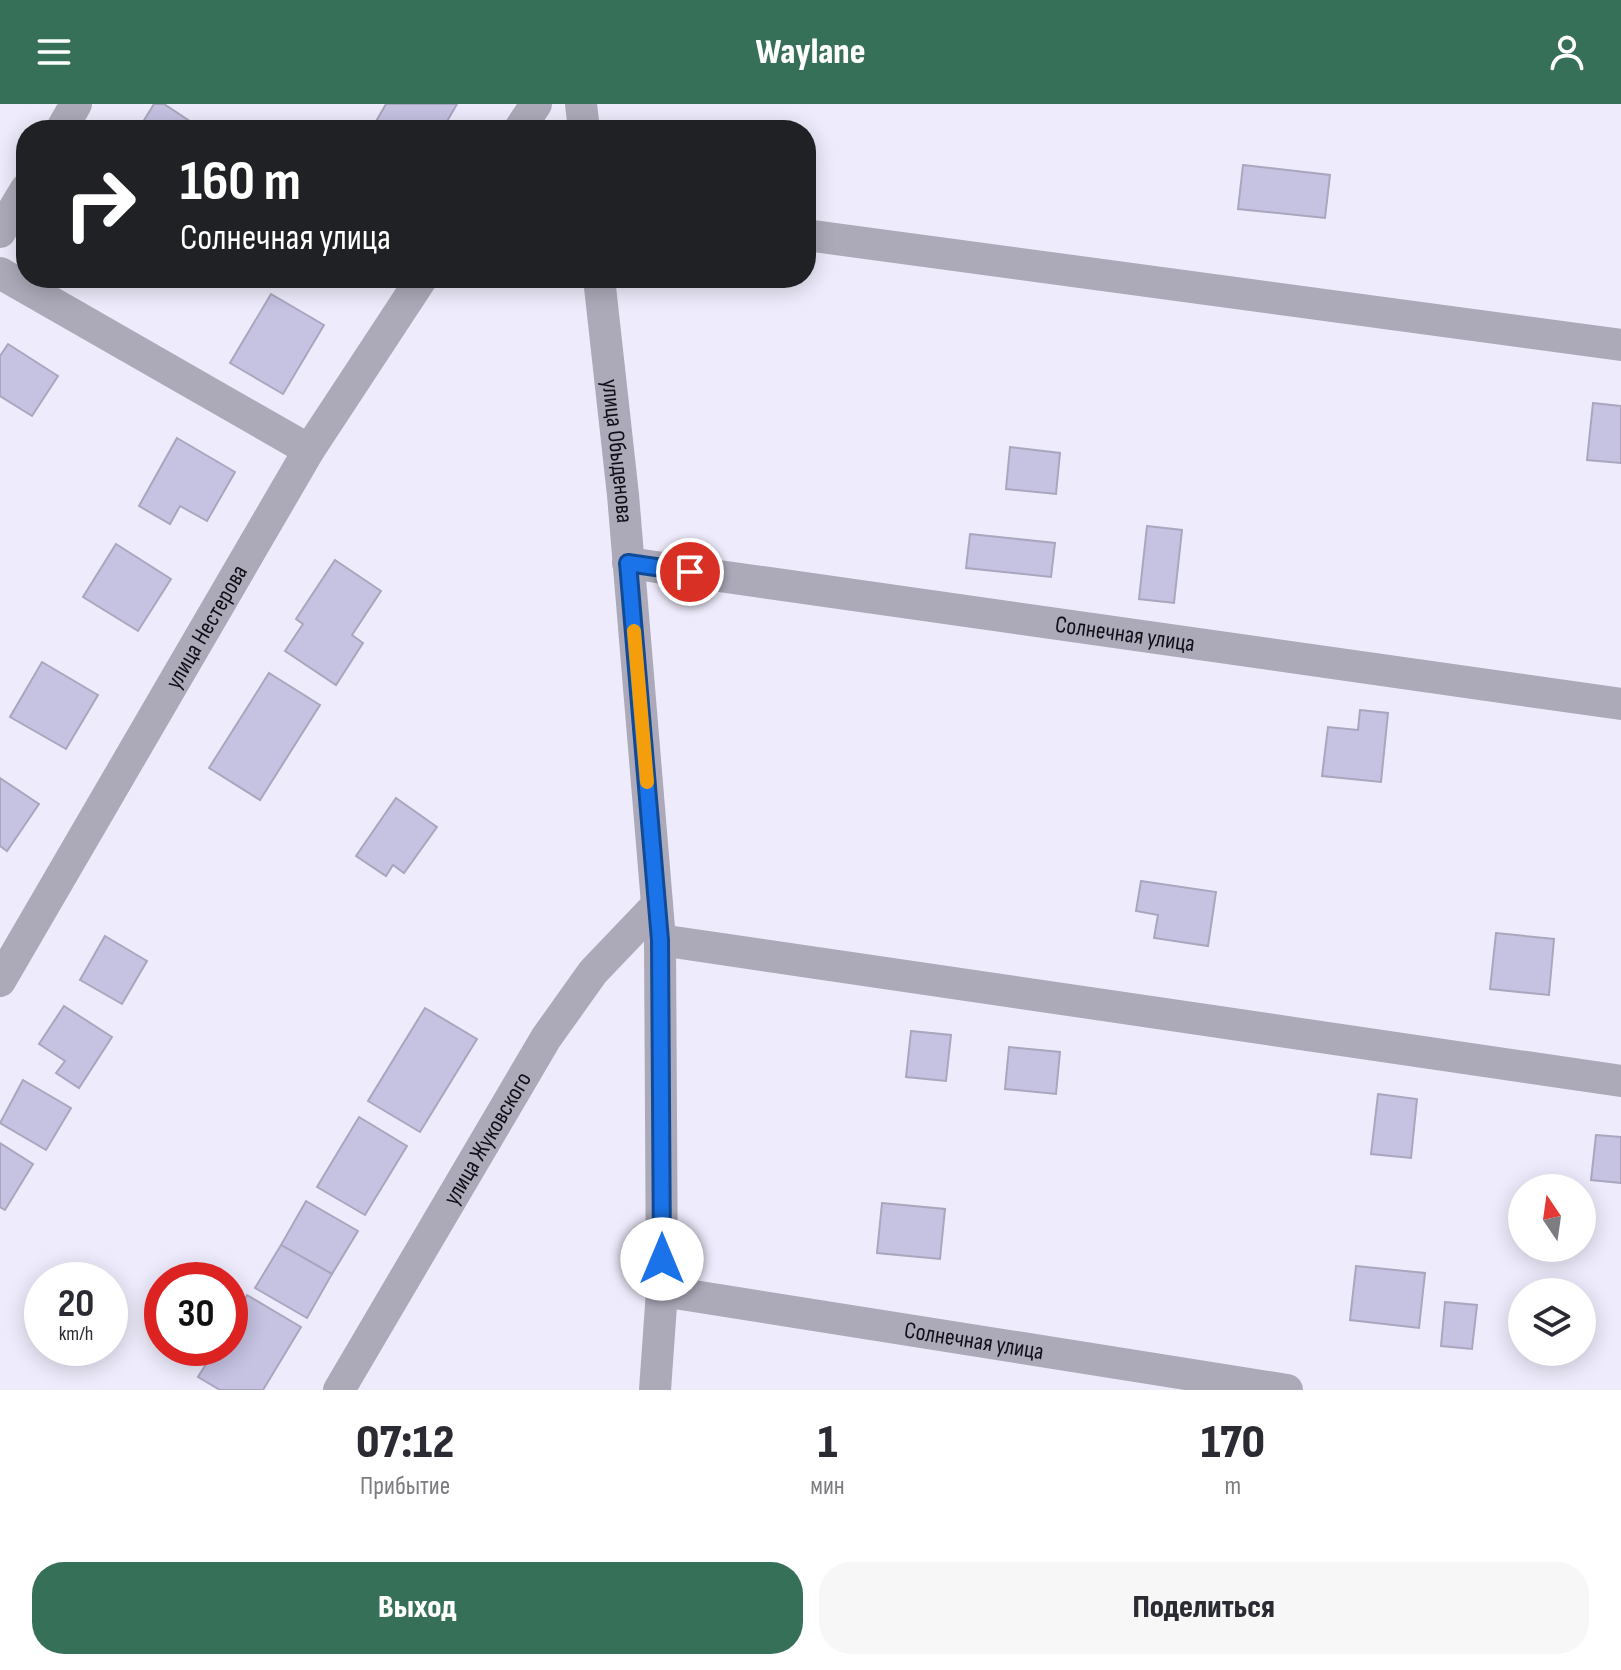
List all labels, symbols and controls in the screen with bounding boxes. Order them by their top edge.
icon: menu [32,30,76,74]
icon: person [1545,30,1589,74]
text: Waylane [756,31,865,74]
text: 160 m [180,149,301,216]
icon: right [48,152,152,256]
text: Солнечная улица [180,217,391,260]
street label: улица Обыденова [596,378,640,524]
pin [656,538,724,606]
icon: arrive [668,550,712,594]
street label: улица Нестерова [159,559,254,694]
street label: Солнечная улица [1053,609,1197,658]
street label: улица Жуковского [437,1067,537,1210]
north arrow [1508,1174,1596,1262]
map controls [1508,1174,1596,1366]
position arrow [620,1217,704,1301]
speed limit sign: 30 [144,1262,248,1366]
button: layers [1508,1278,1596,1366]
text: 20 [58,1280,94,1328]
street label: Солнечная улица [902,1315,1046,1366]
text: km/h [59,1322,93,1346]
text: 07:12 [356,1414,454,1471]
text: 1 [818,1414,837,1471]
text: 170 [1201,1414,1265,1471]
text: Прибытие [360,1471,450,1502]
text: мин [810,1471,845,1502]
text: m [1224,1471,1241,1502]
button: Выход [32,1562,803,1654]
button: Поделиться [819,1562,1589,1654]

